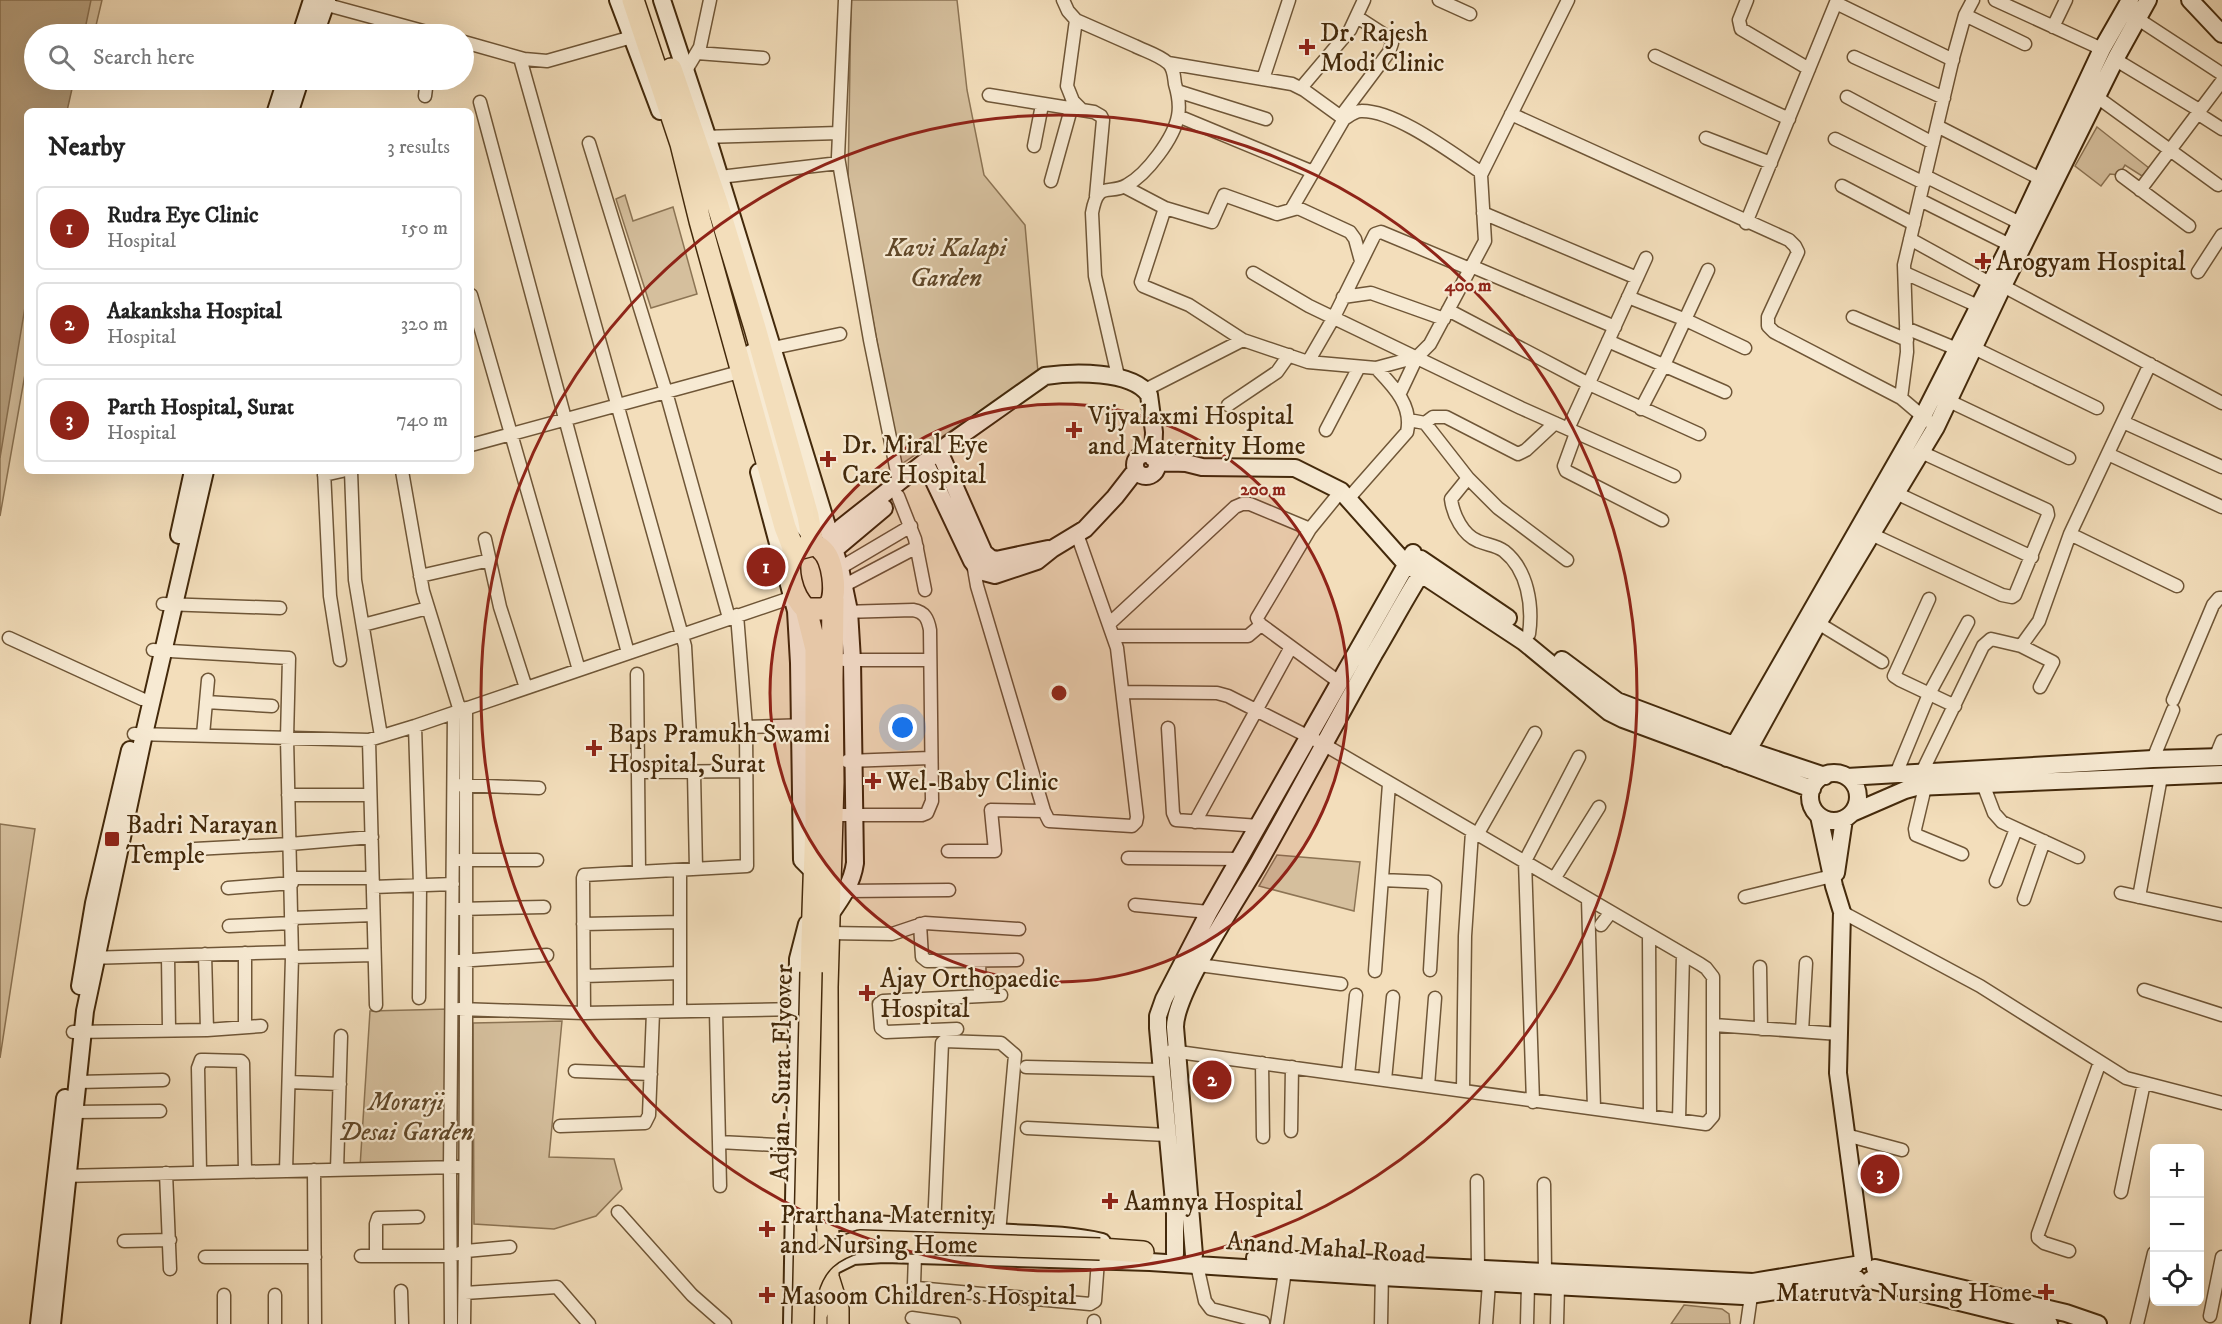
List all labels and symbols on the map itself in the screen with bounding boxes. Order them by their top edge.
place label: Dr. Rajesh Modi Clinic [1320,17,1445,80]
marker: Dr. Rajesh Modi Clinic [1298,38,1316,56]
park label: Kavi Kalapi Garden [885,232,1008,295]
place label: Arogyam Hospital [1996,246,2186,279]
marker: Arogyam Hospital [1974,252,1992,270]
text: 400 m [1443,275,1492,297]
place label: Vijyalaxmi Hospital and Maternity Home [1087,400,1305,463]
marker: Vijyalaxmi Hospital and Maternity Home [1065,421,1083,439]
place label: Dr. Miral Eye Care Hospital [842,429,988,492]
marker: Dr. Miral Eye Care Hospital [819,450,837,468]
text: 200 m [1240,479,1286,501]
pin: 1 [746,544,786,590]
centre of rings [1049,683,1069,703]
your location [888,713,917,742]
place label: Baps Pramukh Swami Hospital, Surat [608,718,830,781]
marker: Baps Pramukh Swami Hospital, Surat [585,739,603,757]
place label: Wel-Baby Clinic [885,766,1059,799]
marker: Wel-Baby Clinic [864,772,882,790]
place label: Badri Narayan Temple [126,809,278,872]
marker: Badri Narayan Temple [103,830,121,848]
place label: Ajay Orthopaedic Hospital [880,963,1060,1026]
street label: Adjan- Surat Flyover [764,964,801,1182]
marker: Ajay Orthopaedic Hospital [858,984,876,1002]
pin: 2 [1192,1058,1232,1102]
park label: Morarji Desai Garden [338,1086,474,1149]
pin: 3 [1860,1152,1900,1196]
place label: Aamnya Hospital [1124,1186,1303,1219]
marker: Aamnya Hospital [1101,1192,1119,1210]
place label: Prarthana Maternity and Nursing Home [780,1199,994,1262]
marker: Prarthana Maternity and Nursing Home [758,1220,776,1238]
street label: Anand Mahal Road [1225,1225,1427,1272]
place label: Matrutva Nursing Home [1776,1277,2032,1310]
place label: Masoom Children's Hospital [780,1280,1076,1313]
marker: Matrutva Nursing Home [2037,1283,2055,1301]
marker: Masoom Children's Hospital [758,1286,776,1304]

